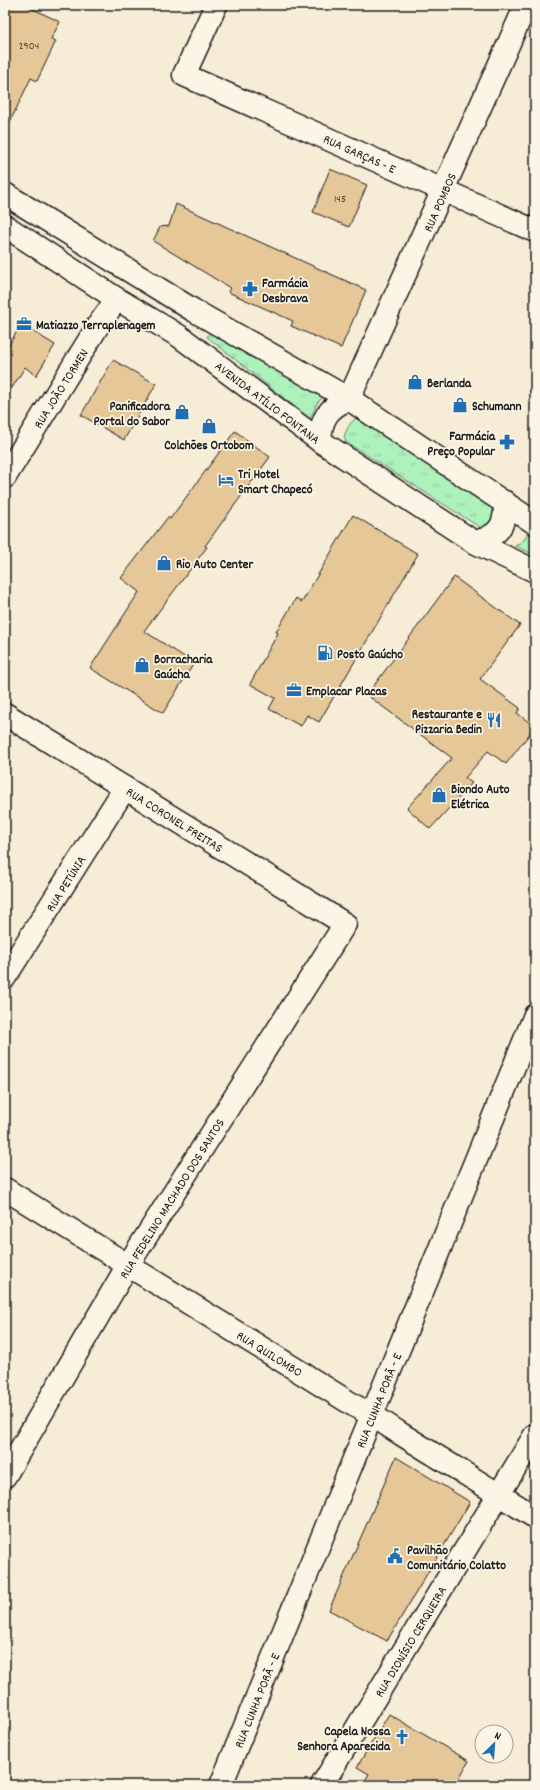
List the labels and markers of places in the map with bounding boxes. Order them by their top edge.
place label: Farmácia Desbrava [262,275,309,309]
pharmacy icon: Farmácia Desbrava [241,280,259,298]
office icon: Matiazzo Terraplenagem [15,315,33,333]
place label: Matiazzo Terraplenagem [36,317,156,336]
shop icon: Berlanda [406,373,424,391]
place label: Berlanda [427,375,472,394]
shop icon: Schumann [451,396,469,414]
place label: Panificadora Portal do Sabor [94,398,171,432]
place label: Schumann [472,398,522,417]
shop icon: Panificadora Portal do Sabor [173,403,191,421]
shop icon: Colchões Ortobom [200,417,218,435]
place label: Farmácia Preço Popular [427,428,496,462]
pharmacy icon: Farmácia Preço Popular [498,433,516,451]
place label: Colchões Ortobom [164,437,254,456]
place label: Tri Hotel Smart Chapecó [238,466,313,500]
hotel icon: Tri Hotel Smart Chapecó [217,471,235,489]
shop icon: Rio Auto Center [155,554,173,572]
place label: Rio Auto Center [176,556,254,575]
fuel station icon: Posto Gaúcho [316,644,334,662]
place label: Posto Gaúcho [337,646,403,665]
place label: Borracharia Gaúcha [154,651,213,685]
shop icon: Borracharia Gaúcha [133,656,151,674]
office icon: Emplacar Placas [285,681,303,699]
place label: Emplacar Placas [306,683,388,702]
place label: Restaurante e Pizzaria Bedin [412,706,482,740]
restaurant icon: Restaurante e Pizzaria Bedin [485,711,503,729]
place label: Biondo Auto Elétrica [451,781,510,815]
shop icon: Biondo Auto Elétrica [430,786,448,804]
place label: Pavilhão Comunitário Colatto [407,1542,506,1576]
public building icon: Pavilhão Comunitário Colatto [386,1547,404,1565]
place label: Capela Nossa Senhora Aparecida [297,1723,391,1757]
church icon: Capela Nossa Senhora Aparecida [393,1728,411,1746]

